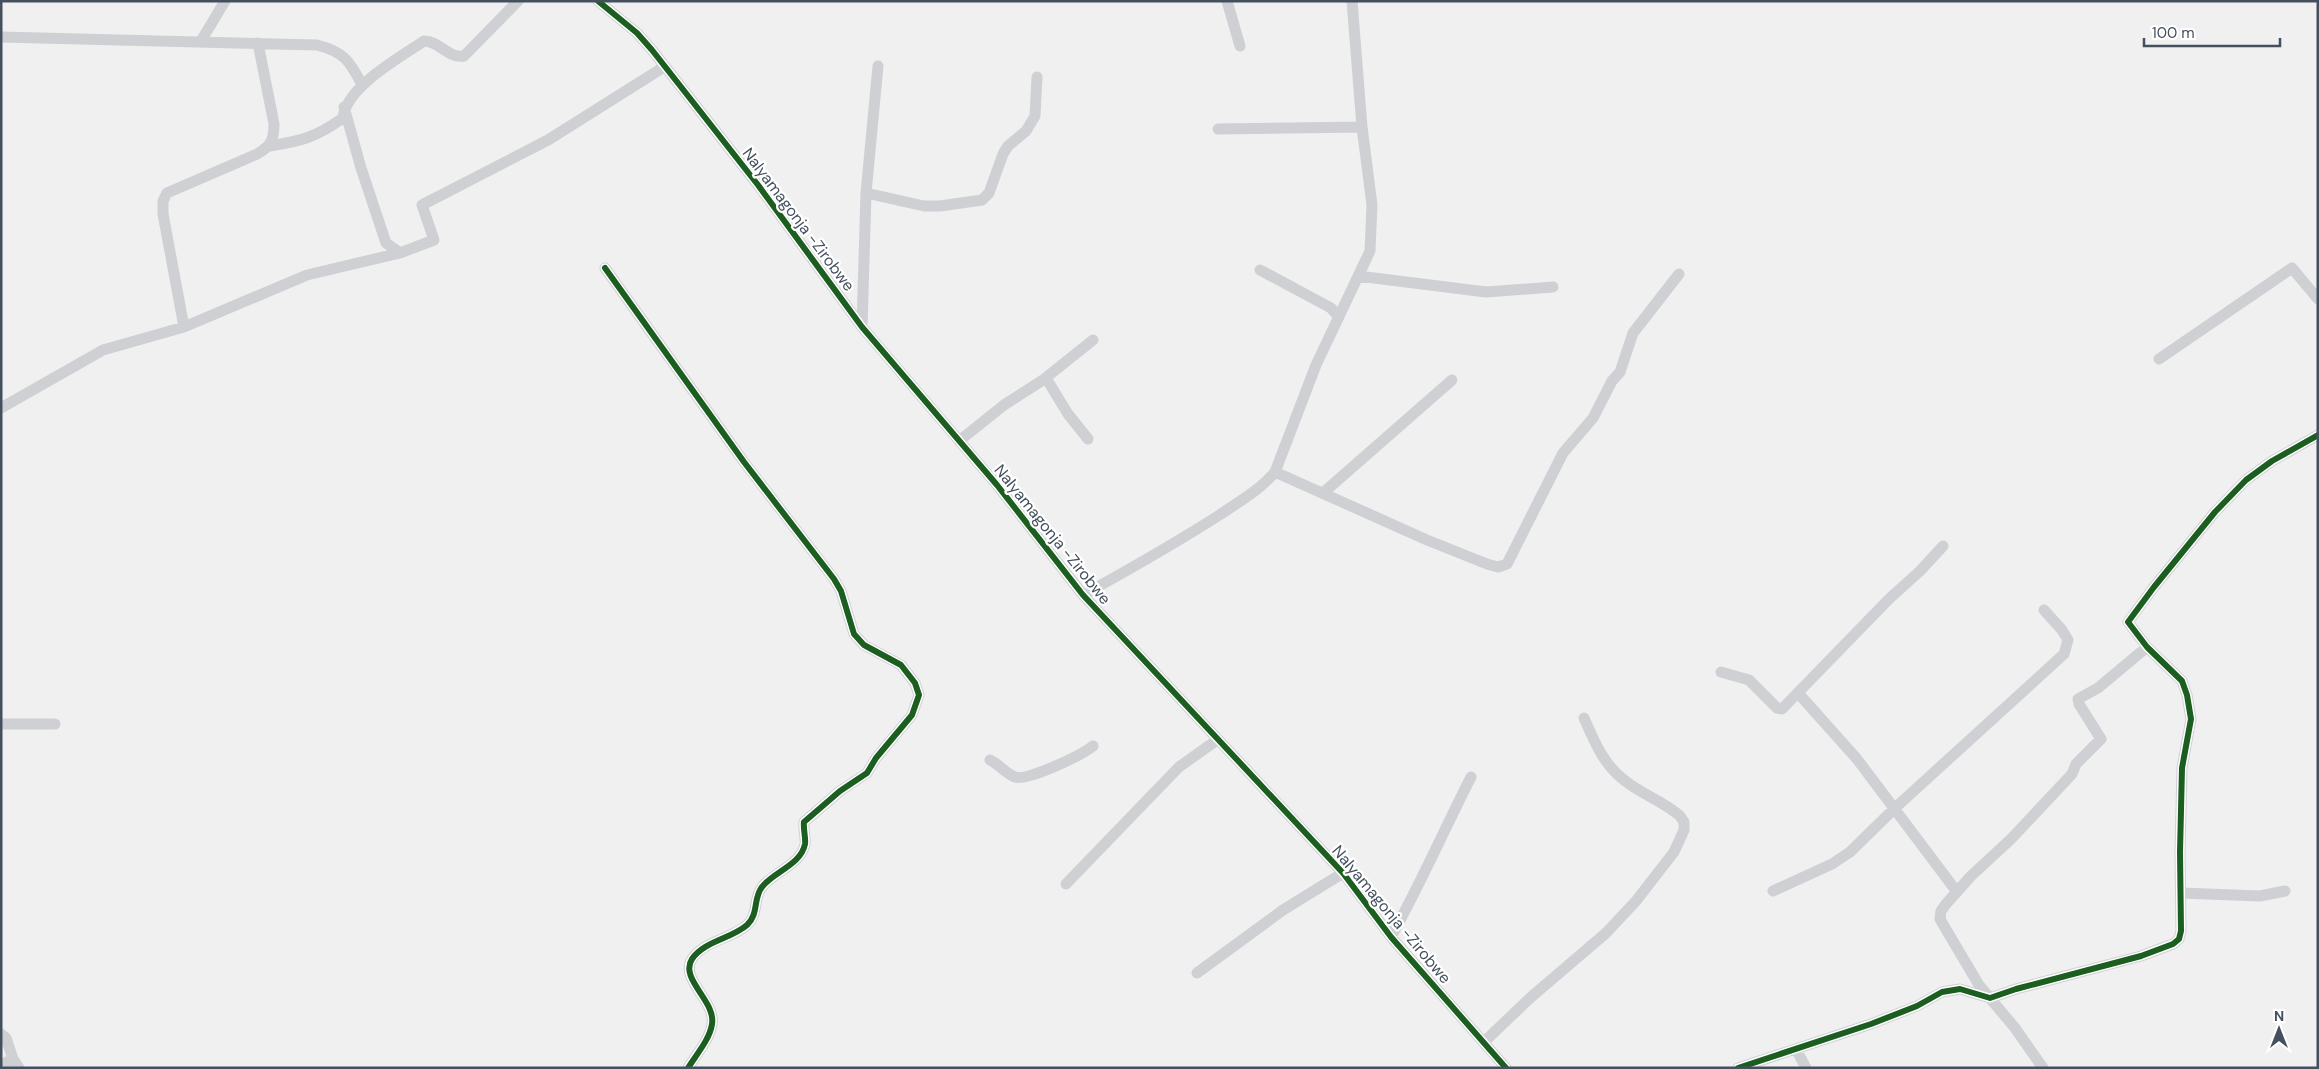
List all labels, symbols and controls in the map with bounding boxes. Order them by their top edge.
scale bar [2144,15,2280,47]
text: 100 m [2152,23,2195,43]
street label: Nalyamagonja -Zirobwe [738,143,859,295]
street label: Nalyamagonja -Zirobwe [990,460,1116,609]
street label: Nalyamagonja -Zirobwe [1327,841,1456,988]
north arrow [2254,1004,2304,1054]
text: N [2274,1007,2284,1025]

